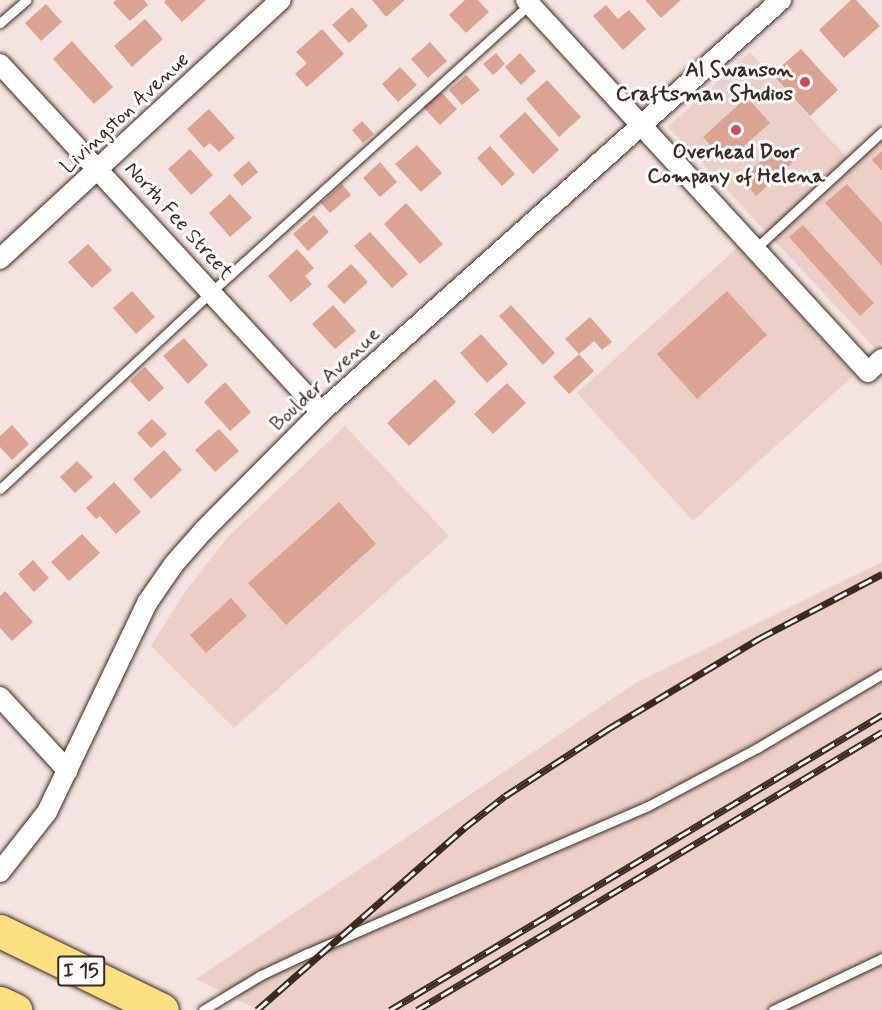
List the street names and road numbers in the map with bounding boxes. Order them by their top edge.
street label: Livingston Avenue [57,48,193,178]
street label: North Fee Street [119,156,239,286]
street label: Boulder Avenue [267,323,383,435]
road number: I 15 [57,954,105,988]

